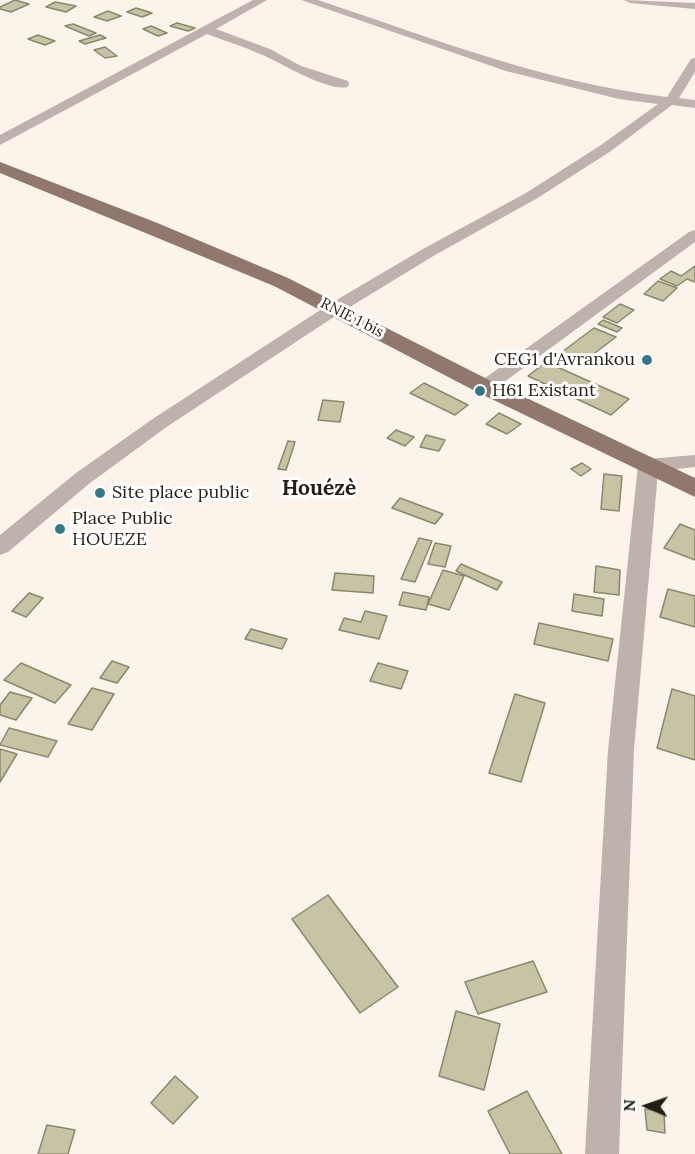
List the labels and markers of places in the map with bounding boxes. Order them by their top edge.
place label: CEG1 d'Avrankou [494,349,635,371]
marker: CEG1 d'Avrankou [640,353,654,367]
place label: H61 Existant [492,380,596,402]
marker: H61 Existant [473,384,487,398]
place label: Site place public [112,482,249,504]
marker: Site place public [93,486,107,500]
place label: Place Public HOUEZE [72,508,173,550]
marker: Place Public HOUEZE [53,522,67,536]

